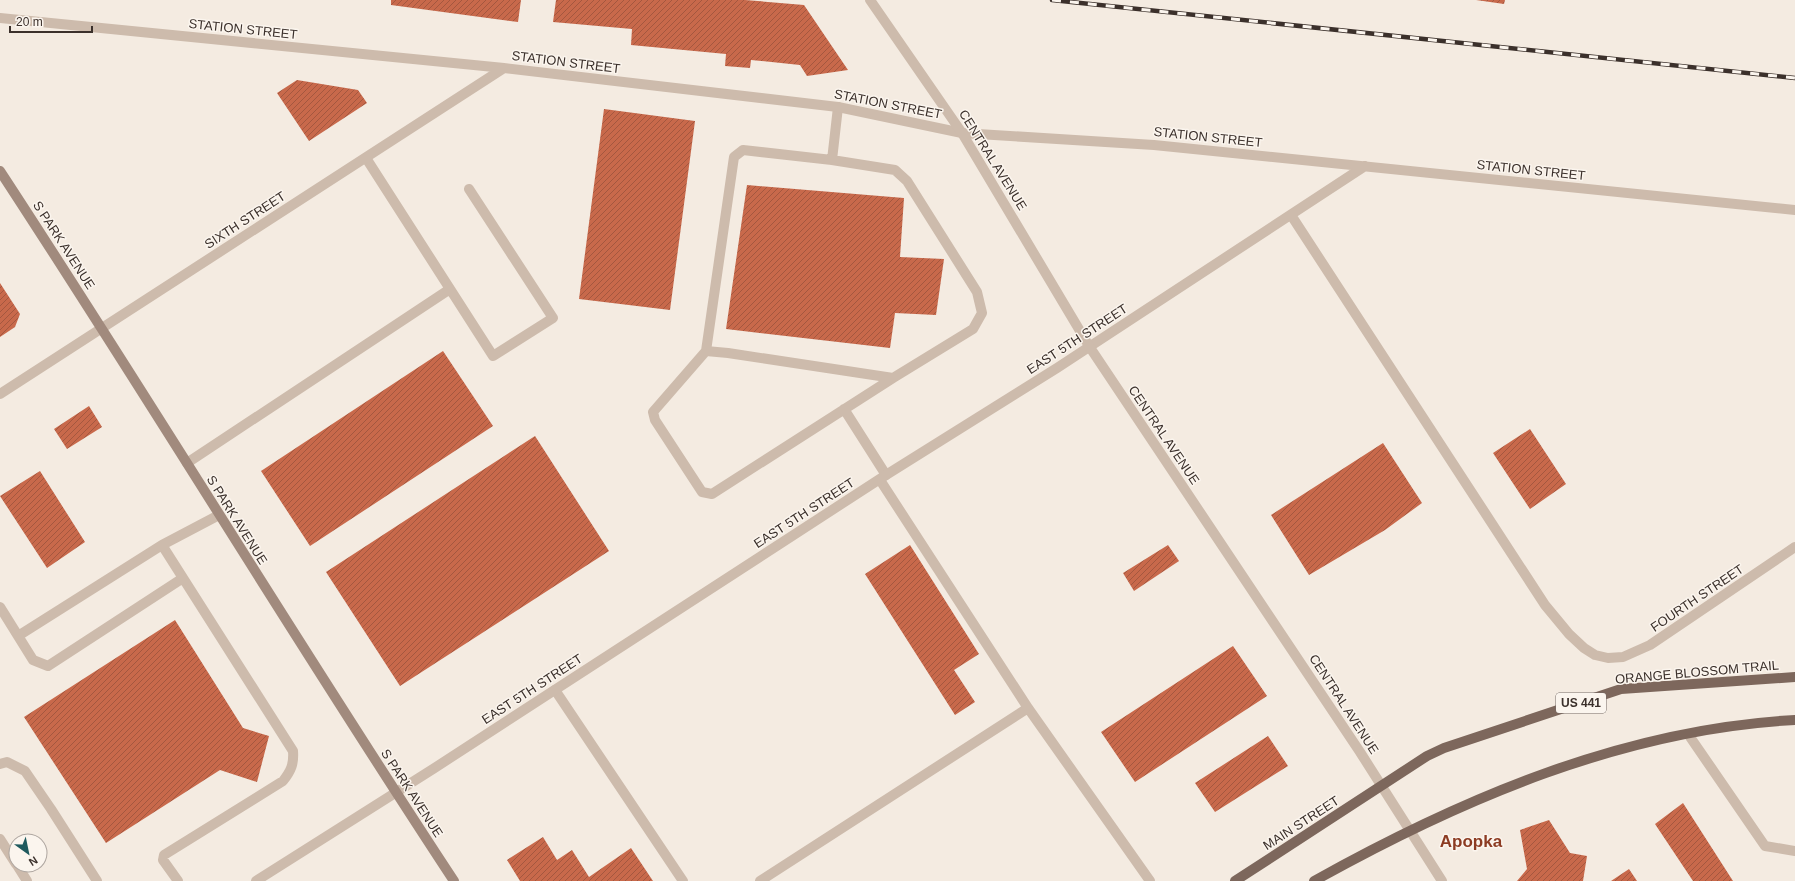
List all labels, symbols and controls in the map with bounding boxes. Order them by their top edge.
scale bar [10,8,92,34]
text: 20 m [16,15,43,29]
street label: STATION STREET [188,16,298,42]
street label: STATION STREET [511,48,621,76]
street label: STATION STREET [833,86,943,122]
street label: CENTRAL AVENUE [956,107,1030,213]
street label: STATION STREET [1153,124,1263,150]
street label: STATION STREET [1476,157,1586,183]
street label: SIXTH STREET [202,188,288,252]
street label: S PARK AVENUE [30,198,98,292]
street label: EAST 5TH STREET [1024,301,1130,377]
street label: CENTRAL AVENUE [1125,383,1203,487]
street label: S PARK AVENUE [204,473,271,568]
street label: EAST 5TH STREET [751,475,857,551]
street label: FOURTH STREET [1648,561,1746,635]
street label: EAST 5TH STREET [479,651,585,727]
street label: CENTRAL AVENUE [1306,651,1382,757]
street label: ORANGE BLOSSOM TRAIL [1614,657,1780,687]
road number: US 441 [1556,693,1606,713]
street label: S PARK AVENUE [378,746,446,840]
street label: MAIN STREET [1260,793,1342,853]
district label: Apopka [1440,832,1503,851]
north arrow [8,833,48,873]
text: N [27,854,40,869]

